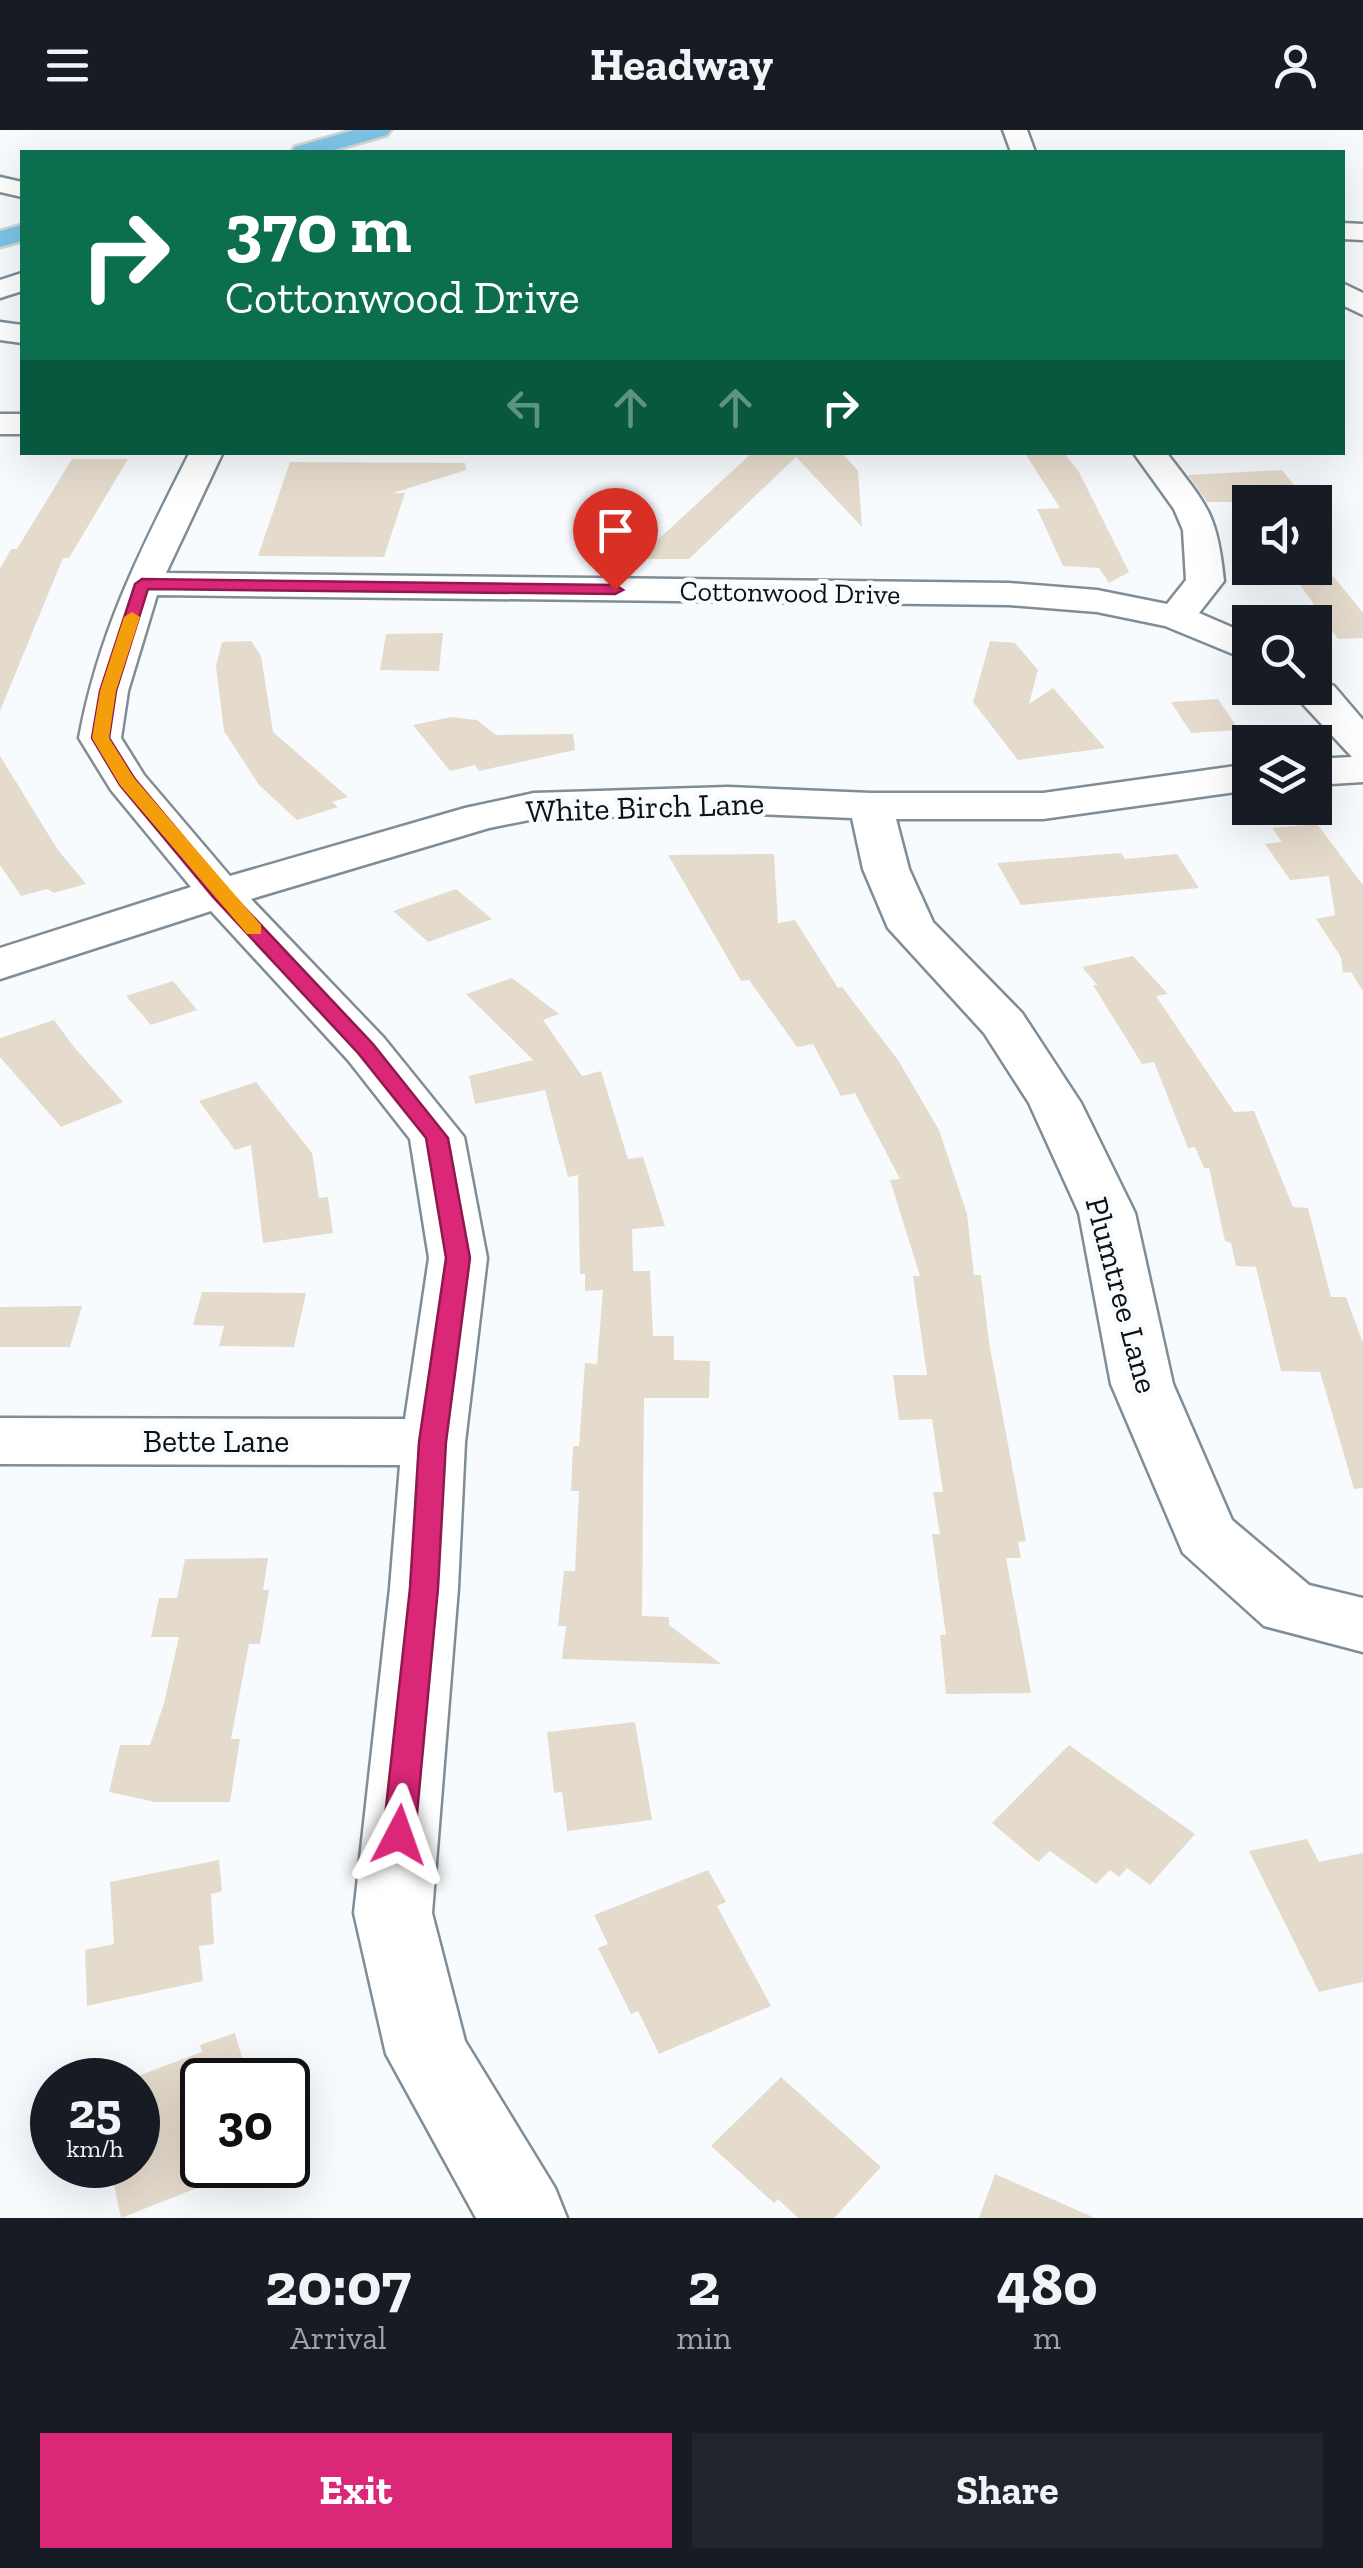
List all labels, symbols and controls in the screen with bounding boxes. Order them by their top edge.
icon: menu [40,38,95,93]
text: Headway [590,38,773,92]
icon: person [1268,38,1323,93]
text: 370 m [225,186,412,270]
icon: right [60,190,190,320]
text: Cottonwood Drive [225,271,580,325]
icon: left [498,380,553,435]
icon: ahead [603,380,658,435]
icon: ahead [708,380,763,435]
icon: right [813,380,868,435]
map controls [1232,485,1332,825]
button: sound [1232,485,1332,585]
pin [573,488,658,591]
icon: arrive [588,503,643,558]
street label: Cottonwood Drive [679,574,901,611]
button: search [1232,605,1332,705]
button: layers [1232,725,1332,825]
street label: White Birch Lane [525,784,765,830]
street label: Plumtree Lane [1078,1193,1166,1397]
street label: Bette Lane [143,1422,289,1460]
position arrow [347,1783,451,1887]
speed limit sign: 30 [180,2058,310,2188]
text: 25 [69,2081,121,2141]
text: km/h [66,2133,124,2163]
text: 20:07 [265,2248,411,2320]
text: 2 [688,2248,720,2320]
text: 480 [997,2248,1098,2320]
text: Arrival [290,2319,386,2357]
text: min [676,2319,731,2357]
text: m [1033,2319,1061,2357]
button: Exit [40,2433,672,2548]
button: Share [692,2433,1323,2548]

